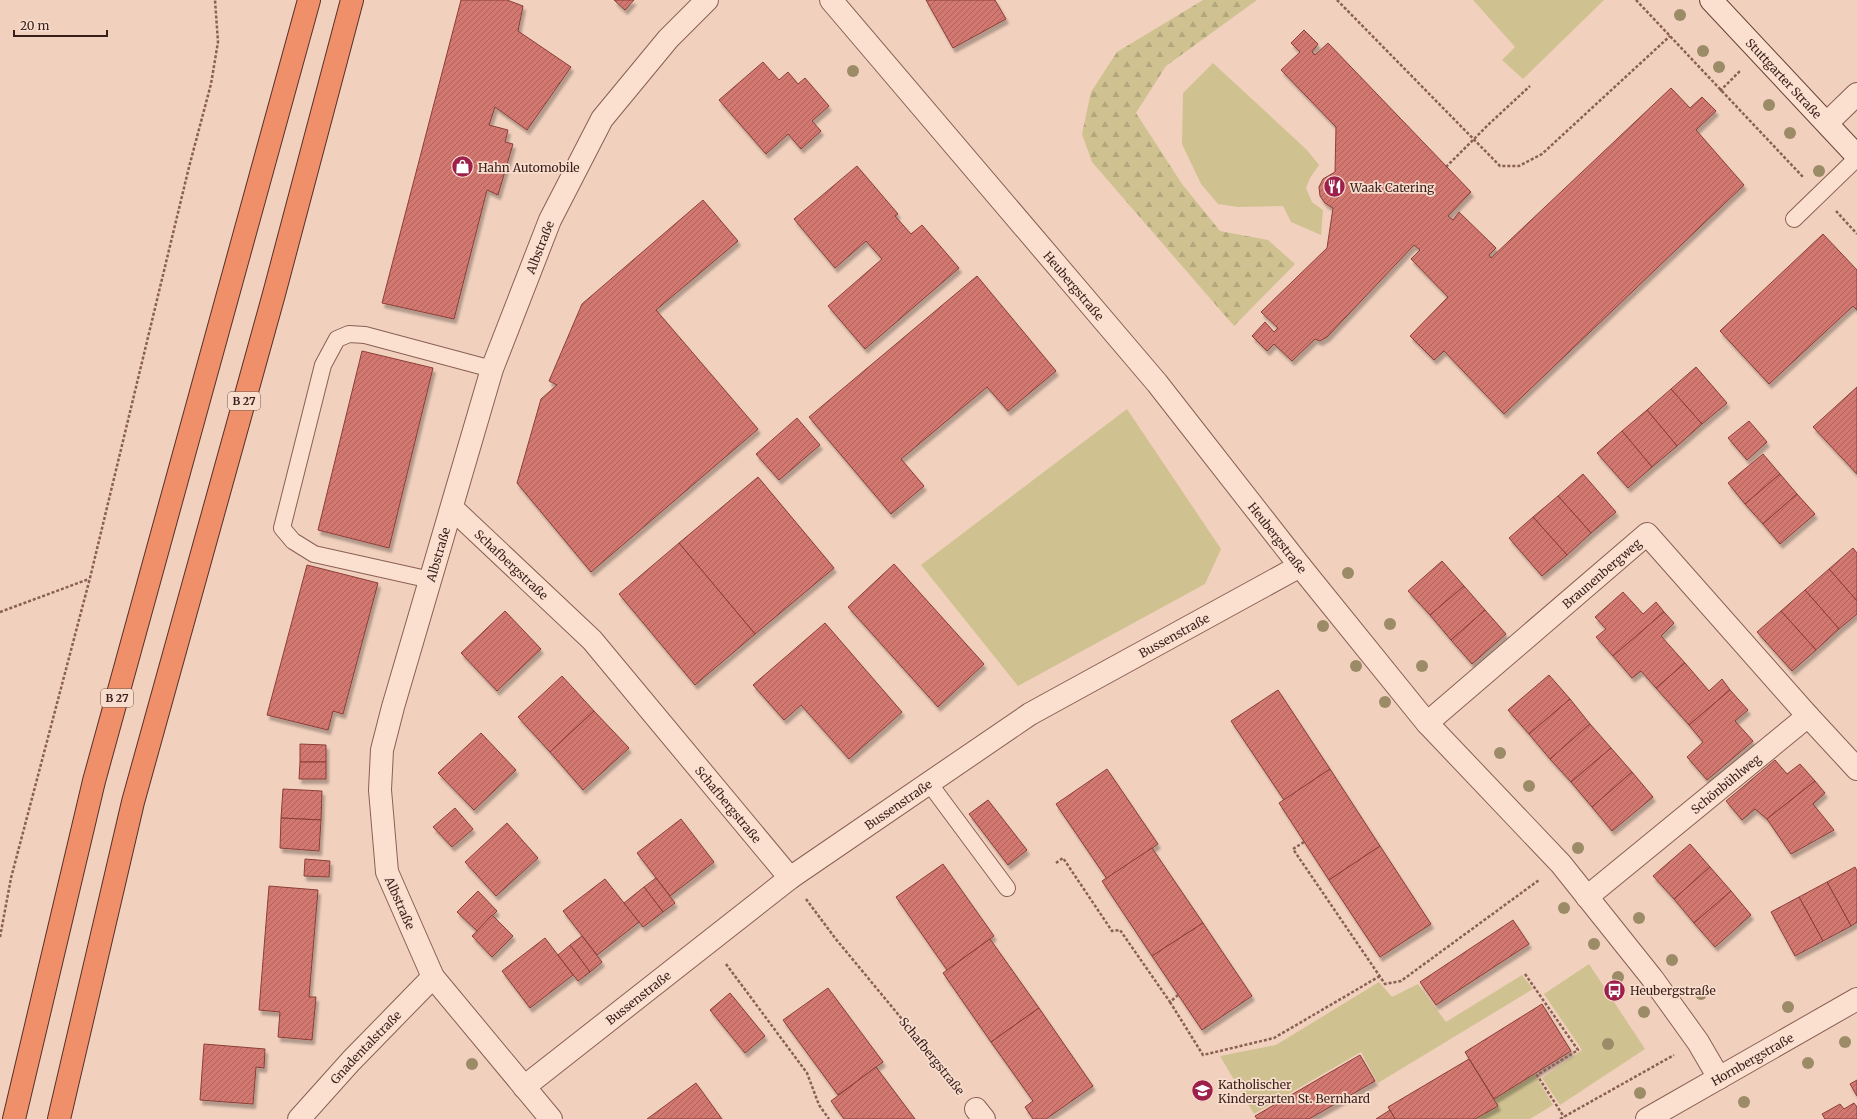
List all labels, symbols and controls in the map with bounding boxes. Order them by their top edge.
scale bar [14,12,107,38]
text: 20 m [20,18,49,33]
street label: Stuttgarter Straße [1743,35,1825,121]
shop icon: Hahn Automobile [449,154,475,180]
place label: Hahn Automobile [478,160,580,175]
restaurant icon: Waak Catering [1322,174,1348,200]
place label: Waak Catering [1349,180,1435,195]
street label: Albstraße [522,218,557,277]
street label: Heubergstraße [1041,248,1108,323]
road number: B 27 [228,392,260,410]
street label: Heubergstraße [1245,499,1310,576]
street label: Albstraße [422,525,453,584]
street label: Schafbergstraße [472,526,552,602]
street label: Braunenbergweg [1559,535,1645,611]
street label: Bussenstraße [1136,610,1212,661]
road number: B 27 [101,689,133,707]
street label: Schönbühlweg [1688,750,1764,817]
street label: Schafbergstraße [692,763,765,846]
street label: Bussenstraße [861,776,934,832]
street label: Albstraße [381,873,418,932]
street label: Bussenstraße [603,967,673,1027]
bus stop icon: Heubergstraße [1601,977,1627,1003]
place label: Heubergstraße [1630,983,1716,998]
street label: Gnadentalstraße [327,1007,404,1087]
street label: Schafbergstraße [896,1014,968,1098]
street label: Hornbergstraße [1708,1030,1796,1088]
place label: Katholischer Kindergarten St. Bernhard [1218,1077,1370,1106]
school or university icon: Katholischer Kindergarten St. Bernhard [1189,1078,1215,1104]

